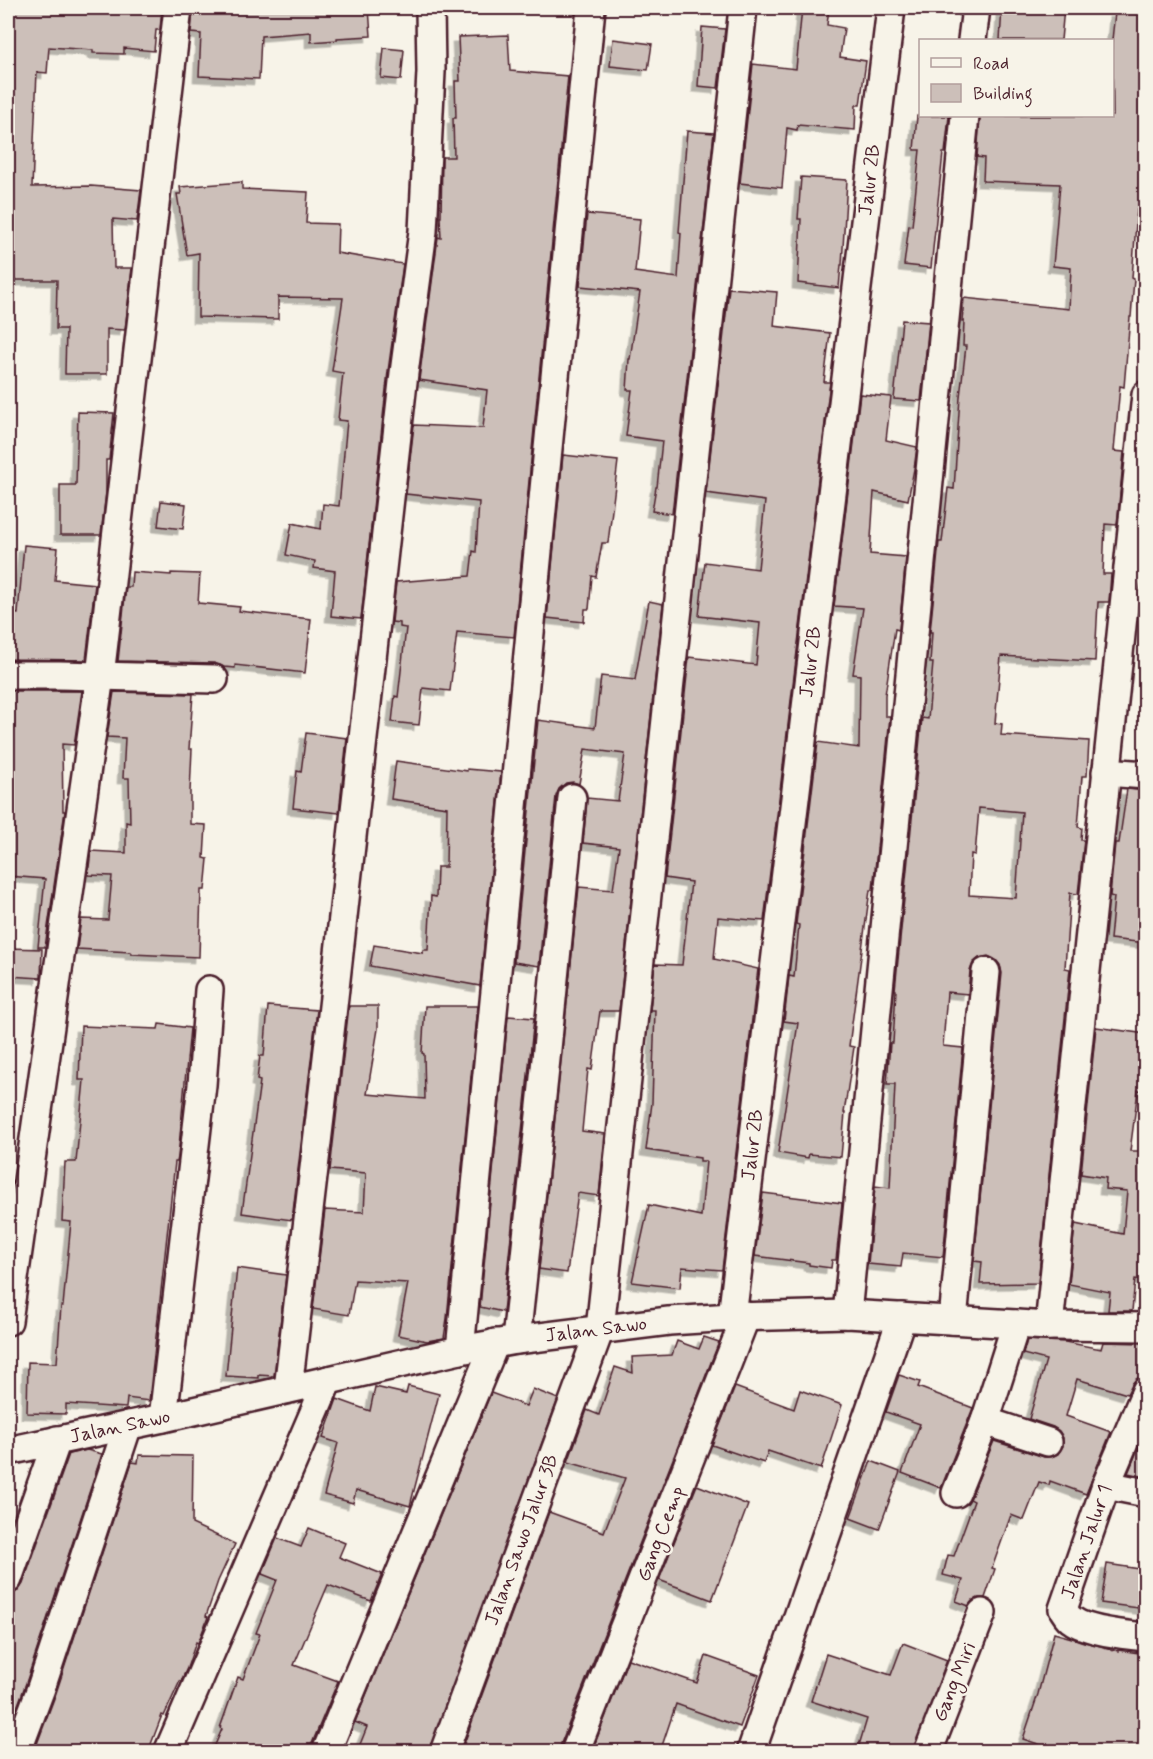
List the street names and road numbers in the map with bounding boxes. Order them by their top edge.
street label: Jalur 2B [852,143,888,217]
street label: Jalur 2B [793,625,829,699]
street label: Jalur 2B [735,1108,771,1182]
street label: Jalan Sawo [544,1310,648,1350]
street label: Jalan Sawo [67,1403,173,1451]
street label: Jalan Sawo Jalur 3B [478,1451,566,1629]
street label: Jalan Jalur 1 [1055,1481,1119,1603]
street label: Gang Cemp [630,1482,693,1586]
street label: Gang Miri [927,1638,984,1726]

